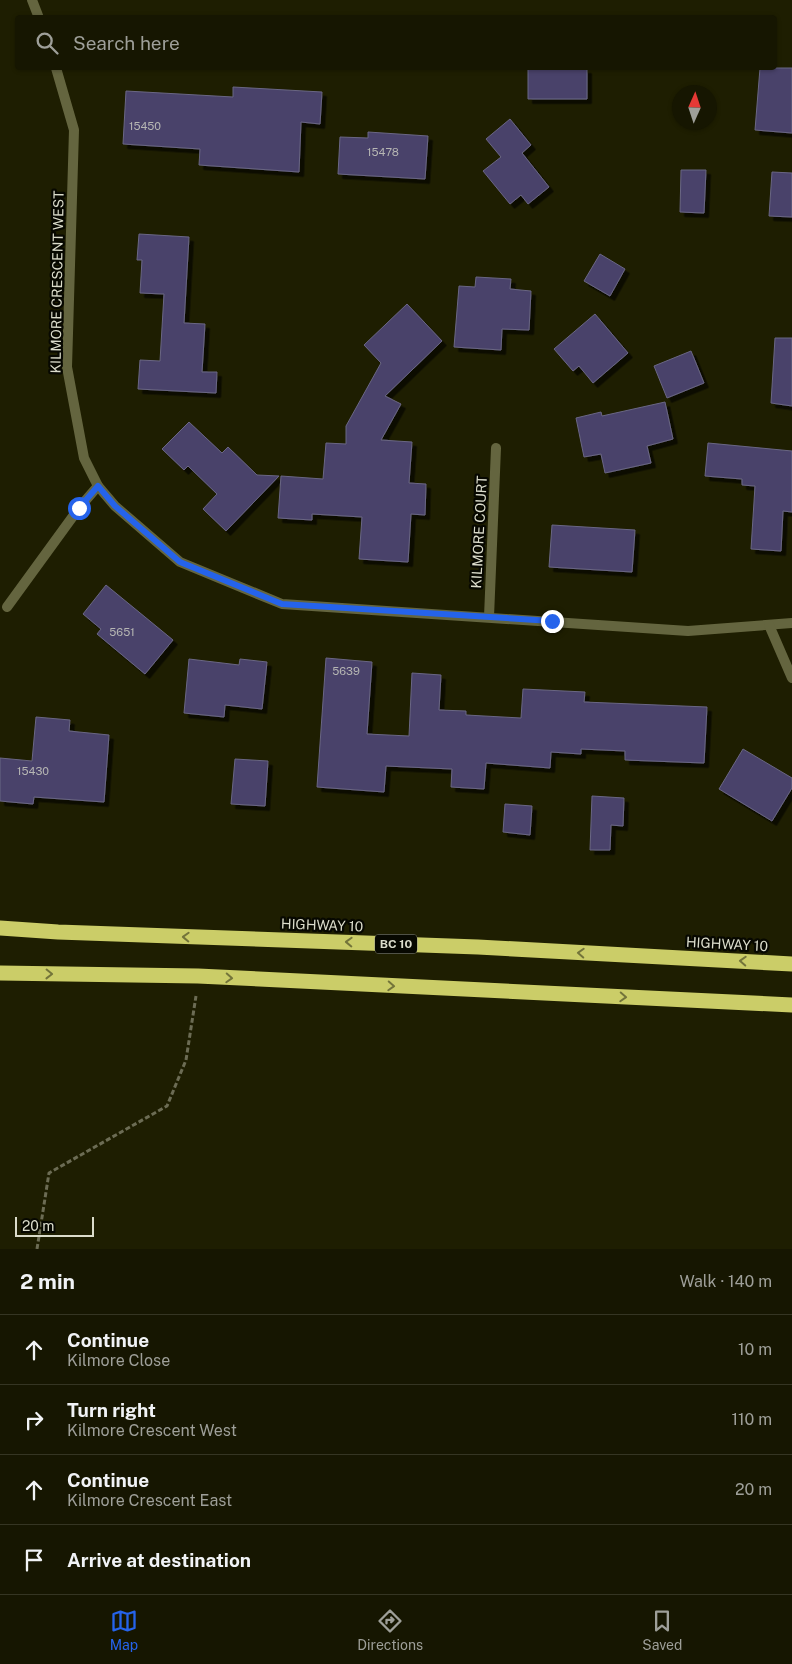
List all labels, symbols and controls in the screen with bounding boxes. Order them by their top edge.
search box [15,15,777,70]
icon: search [33,29,61,57]
text: Search here [73,32,180,54]
north arrow [672,85,717,130]
house number: 15450 [129,120,161,132]
house number: 15478 [367,146,399,158]
street label: KILMORE CRESCENT WEST [47,190,67,374]
street label: KILMORE COURT [468,475,490,589]
route start [68,497,91,520]
route end [541,610,564,633]
house number: 5651 [109,626,135,638]
house number: 5639 [332,665,360,677]
house number: 15430 [17,765,49,777]
street label: HIGHWAY 10 [281,916,363,934]
one-way arrow [182,931,190,942]
road number: BC 10 [375,934,417,954]
street label: HIGHWAY 10 [685,934,769,954]
one-way arrow [345,937,353,948]
one-way arrow [577,947,585,958]
one-way arrow [739,956,747,967]
one-way arrow [45,968,53,979]
one-way arrow [225,972,233,983]
one-way arrow [387,980,395,991]
one-way arrow [619,992,627,1003]
scale bar [15,1214,94,1237]
text: 20 m [22,1218,54,1234]
text: 2 min [20,1269,75,1294]
text: Walk · 140 m [679,1272,772,1291]
text: Continue [67,1329,149,1351]
icon: ahead [20,1336,48,1364]
text: 10 m [738,1340,772,1359]
text: Kilmore Close [67,1351,170,1370]
text: Turn right [67,1399,156,1421]
icon: right [20,1406,48,1434]
text: 110 m [731,1410,772,1429]
text: Kilmore Crescent West [67,1421,237,1440]
text: Continue [67,1469,149,1491]
icon: ahead [20,1476,48,1504]
text: 20 m [735,1480,772,1499]
text: Kilmore Crescent East [67,1491,232,1510]
icon: arrive [20,1546,48,1574]
text: Arrive at destination [67,1549,251,1571]
tab: Map [110,1607,138,1653]
tab: Directions [357,1607,423,1653]
tab: Saved [642,1607,682,1653]

